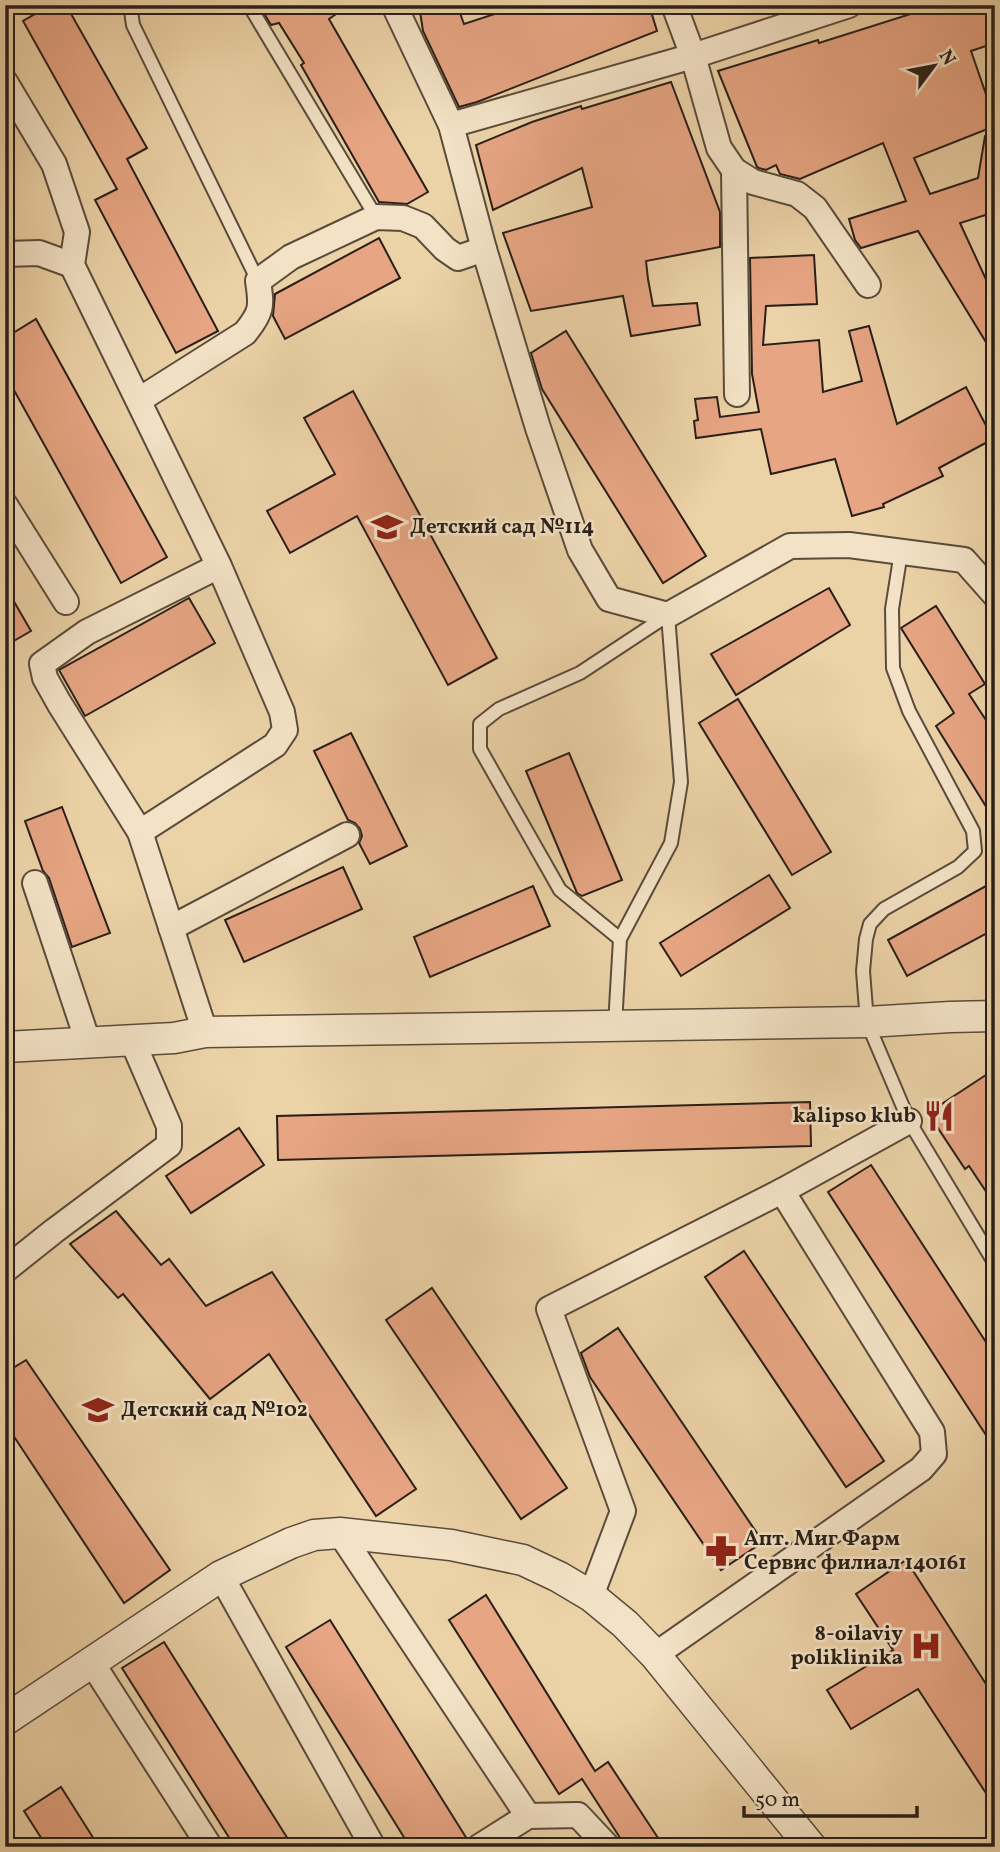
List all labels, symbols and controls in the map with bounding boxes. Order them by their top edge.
north arrow [898,32,968,102]
text: N [932,45,962,71]
school or university icon: Детский сад №114 [370,510,404,544]
place label: Детский сад №114 [410,513,594,542]
restaurant icon: kalipso klub [922,1099,956,1133]
place label: kalipso klub [793,1102,916,1131]
school or university icon: Детский сад №102 [81,1393,115,1427]
place label: Детский сад №102 [121,1396,308,1425]
place label: Апт. Миг Фарм Сервис филиал 140161 [744,1525,967,1578]
pharmacy icon: Апт. Миг Фарм Сервис филиал 140161 [704,1534,738,1568]
place label: 8-oilaviy poliklinika [791,1620,903,1673]
hospital icon: 8-oilaviy poliklinika [909,1629,943,1663]
scale bar [744,1775,918,1819]
text: 50 m [755,1786,800,1815]

